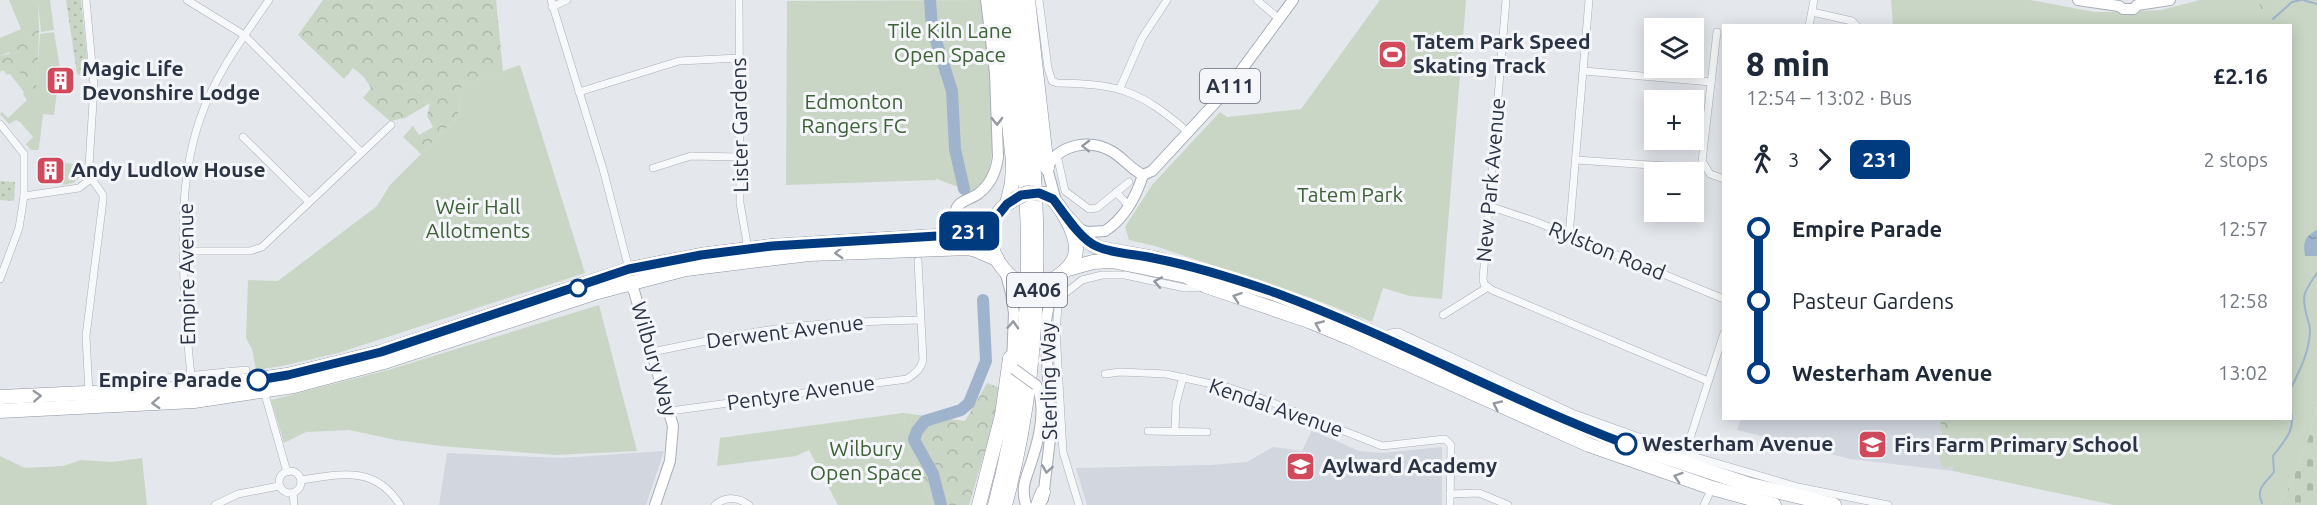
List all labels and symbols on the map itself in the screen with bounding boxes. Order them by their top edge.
park label: Tile Kiln Lane Open Space [888,18,1012,66]
place label: Tatem Park Speed Skating Track [1413,29,1591,77]
sports icon: Tatem Park Speed Skating Track [1376,38,1408,70]
place label: Magic Life Devonshire Lodge [82,56,260,104]
street label: Lister Gardens [726,57,752,193]
building icon: Magic Life Devonshire Lodge [45,65,77,97]
road number: A111 [1200,69,1260,103]
park label: Edmonton Rangers FC [801,89,907,137]
street label: New Park Avenue [1471,97,1509,263]
one-way arrow [991,116,1003,125]
one-way arrow [1081,140,1090,152]
building icon: Andy Ludlow House [34,154,66,186]
place label: Andy Ludlow House [71,157,266,181]
park label: Tatem Park [1297,182,1403,206]
park label: Weir Hall Allotments [426,194,530,242]
street label: Empire Avenue [173,203,199,345]
line badge: 231 [934,212,1004,250]
street label: Rylston Road [1546,216,1669,284]
one-way arrow [834,246,843,259]
road number: A406 [1007,273,1067,307]
one-way arrow [1153,276,1163,289]
unlabelled marker [569,279,587,297]
one-way arrow [1232,291,1243,304]
street label: Wilbury Way [627,299,683,419]
street label: Derwent Avenue [705,309,865,353]
one-way arrow [1007,320,1020,329]
one-way arrow [1314,320,1325,332]
street label: Sterling Way [1035,322,1061,440]
place label: Empire Parade [99,367,242,391]
marker: Empire Parade [247,369,269,391]
street label: Pentyre Avenue [725,370,876,414]
street label: Kendal Avenue [1206,373,1347,441]
one-way arrow [33,389,42,402]
one-way arrow [151,396,160,409]
one-way arrow [1492,400,1503,412]
school or university icon: Firs Farm Primary School [1857,429,1889,461]
place label: Westerham Avenue [1642,431,1833,455]
place label: Firs Farm Primary School [1894,432,2138,456]
marker: Westerham Avenue [1615,433,1637,455]
park label: Wilbury Open Space [810,436,922,484]
school or university icon: Aylward Academy [1285,450,1317,482]
place label: Aylward Academy [1322,453,1497,477]
one-way arrow [1042,465,1054,474]
one-way arrow [1673,471,1684,484]

